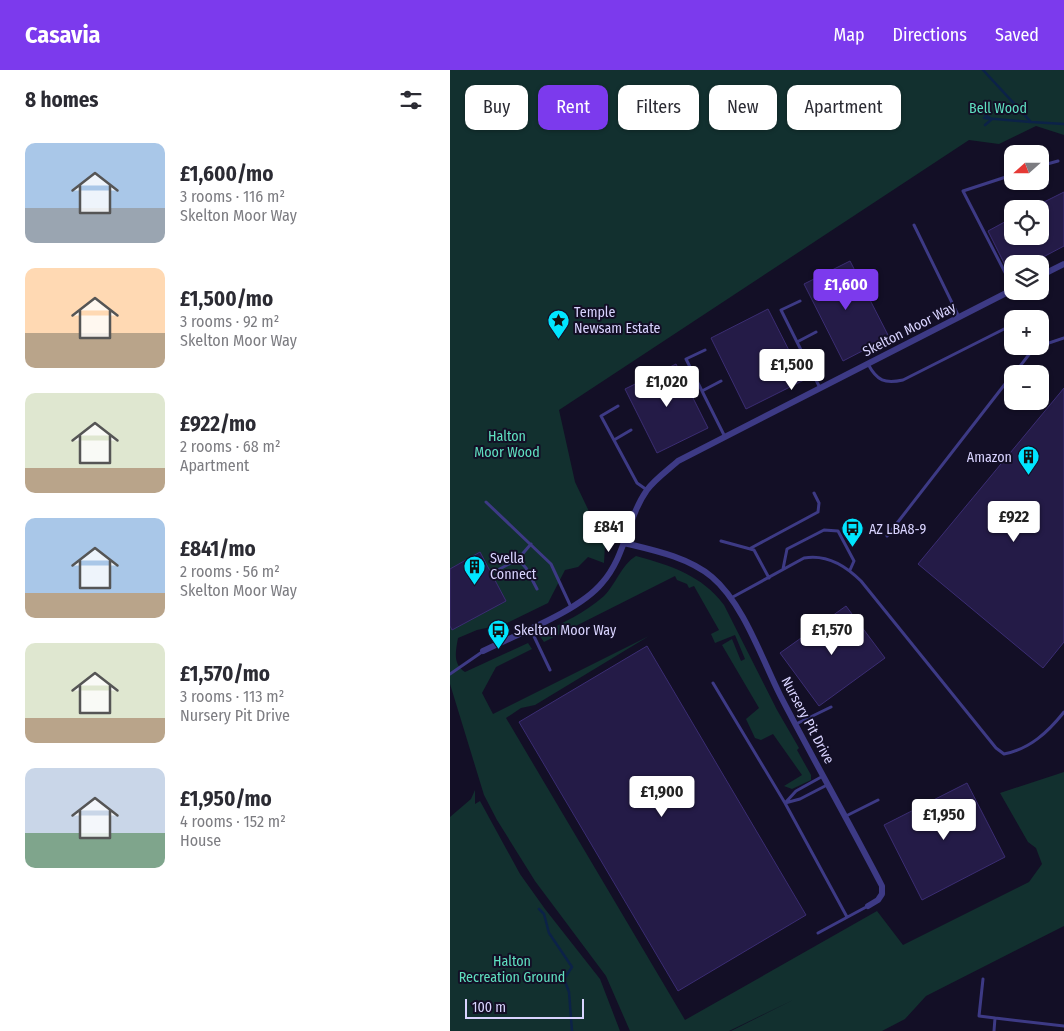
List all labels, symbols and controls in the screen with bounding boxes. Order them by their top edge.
text: Casavia [25,21,101,49]
text: Map [833,24,865,46]
text: Directions [893,24,967,46]
text: Saved [995,24,1039,46]
chip: Buy [465,85,528,130]
chip: Rent [538,85,608,130]
chip: Filters [618,85,699,130]
chip: New [709,85,777,130]
chip: Apartment [787,85,901,130]
icon: filters [397,86,425,114]
text: 8 homes [25,87,99,113]
park label: Bell Wood [969,100,1027,117]
north arrow [1004,145,1049,190]
map controls [1004,145,1049,410]
text: £1,600/mo [180,161,273,187]
icon: home [65,163,125,223]
text: 3 rooms · 116 m² [180,187,285,206]
button: locate [1004,200,1049,245]
text: Skelton Moor Way [180,206,297,225]
button: layers [1004,255,1049,300]
pin: £1,600 [805,268,887,311]
text: £1,600 [824,275,868,294]
text: £1,500/mo [180,286,273,312]
icon: home [65,288,125,348]
street label: Skelton Moor Way [860,298,959,360]
place label: Temple Newsam Estate [574,304,661,337]
place icon: Temple Newsam Estate [546,308,570,339]
button: + [1004,310,1049,355]
text: 3 rooms · 92 m² [180,312,279,331]
text: Skelton Moor Way [180,331,297,350]
pin: £1,500 [751,348,833,391]
text: £1,500 [770,355,814,374]
button: − [1004,365,1049,410]
pin: £1,020 [626,366,708,408]
text: £1,020 [646,372,688,391]
text: £922/mo [180,411,256,437]
icon: home [65,413,125,473]
park label: Halton Moor Wood [474,428,540,461]
text: 2 rooms · 68 m² [180,437,281,456]
building icon: Amazon [1016,445,1040,476]
place label: Amazon [967,449,1012,466]
text: Apartment [180,456,249,475]
pin: £922 [984,500,1044,543]
text: £922 [999,507,1029,526]
pin: £841 [579,510,639,553]
text: £841 [594,517,624,536]
bus stop icon: AZ LBA8-9 [841,517,865,548]
place label: AZ LBA8-9 [869,521,926,538]
text: £841/mo [180,536,256,562]
icon: home [65,538,125,598]
place label: Svella Connect [490,550,537,583]
building icon: Svella Connect [462,554,486,585]
text: 2 rooms · 56 m² [180,562,280,581]
text: Skelton Moor Way [180,581,297,600]
pin: £1,570 [791,614,873,656]
bus stop icon: Skelton Moor Way [486,618,510,649]
text: £1,570 [812,620,852,639]
place label: Skelton Moor Way [514,622,617,639]
text: £1,570/mo [180,661,270,687]
icon: home [65,663,125,723]
street label: Nursery Pit Drive [777,674,838,767]
text: 3 rooms · 113 m² [180,687,284,706]
text: Nursery Pit Drive [180,706,290,725]
pin: £1,900 [621,776,703,818]
text: £1,900 [640,782,684,801]
text: £1,950/mo [180,786,272,812]
icon: home [65,788,125,848]
pin: £1,950 [903,798,985,841]
text: £1,950 [923,805,965,824]
text: 4 rooms · 152 m² [180,812,286,831]
text: House [180,831,221,850]
park label: Halton Recreation Ground [459,953,565,986]
scale bar [465,996,584,1019]
text: 100 m [472,999,506,1016]

